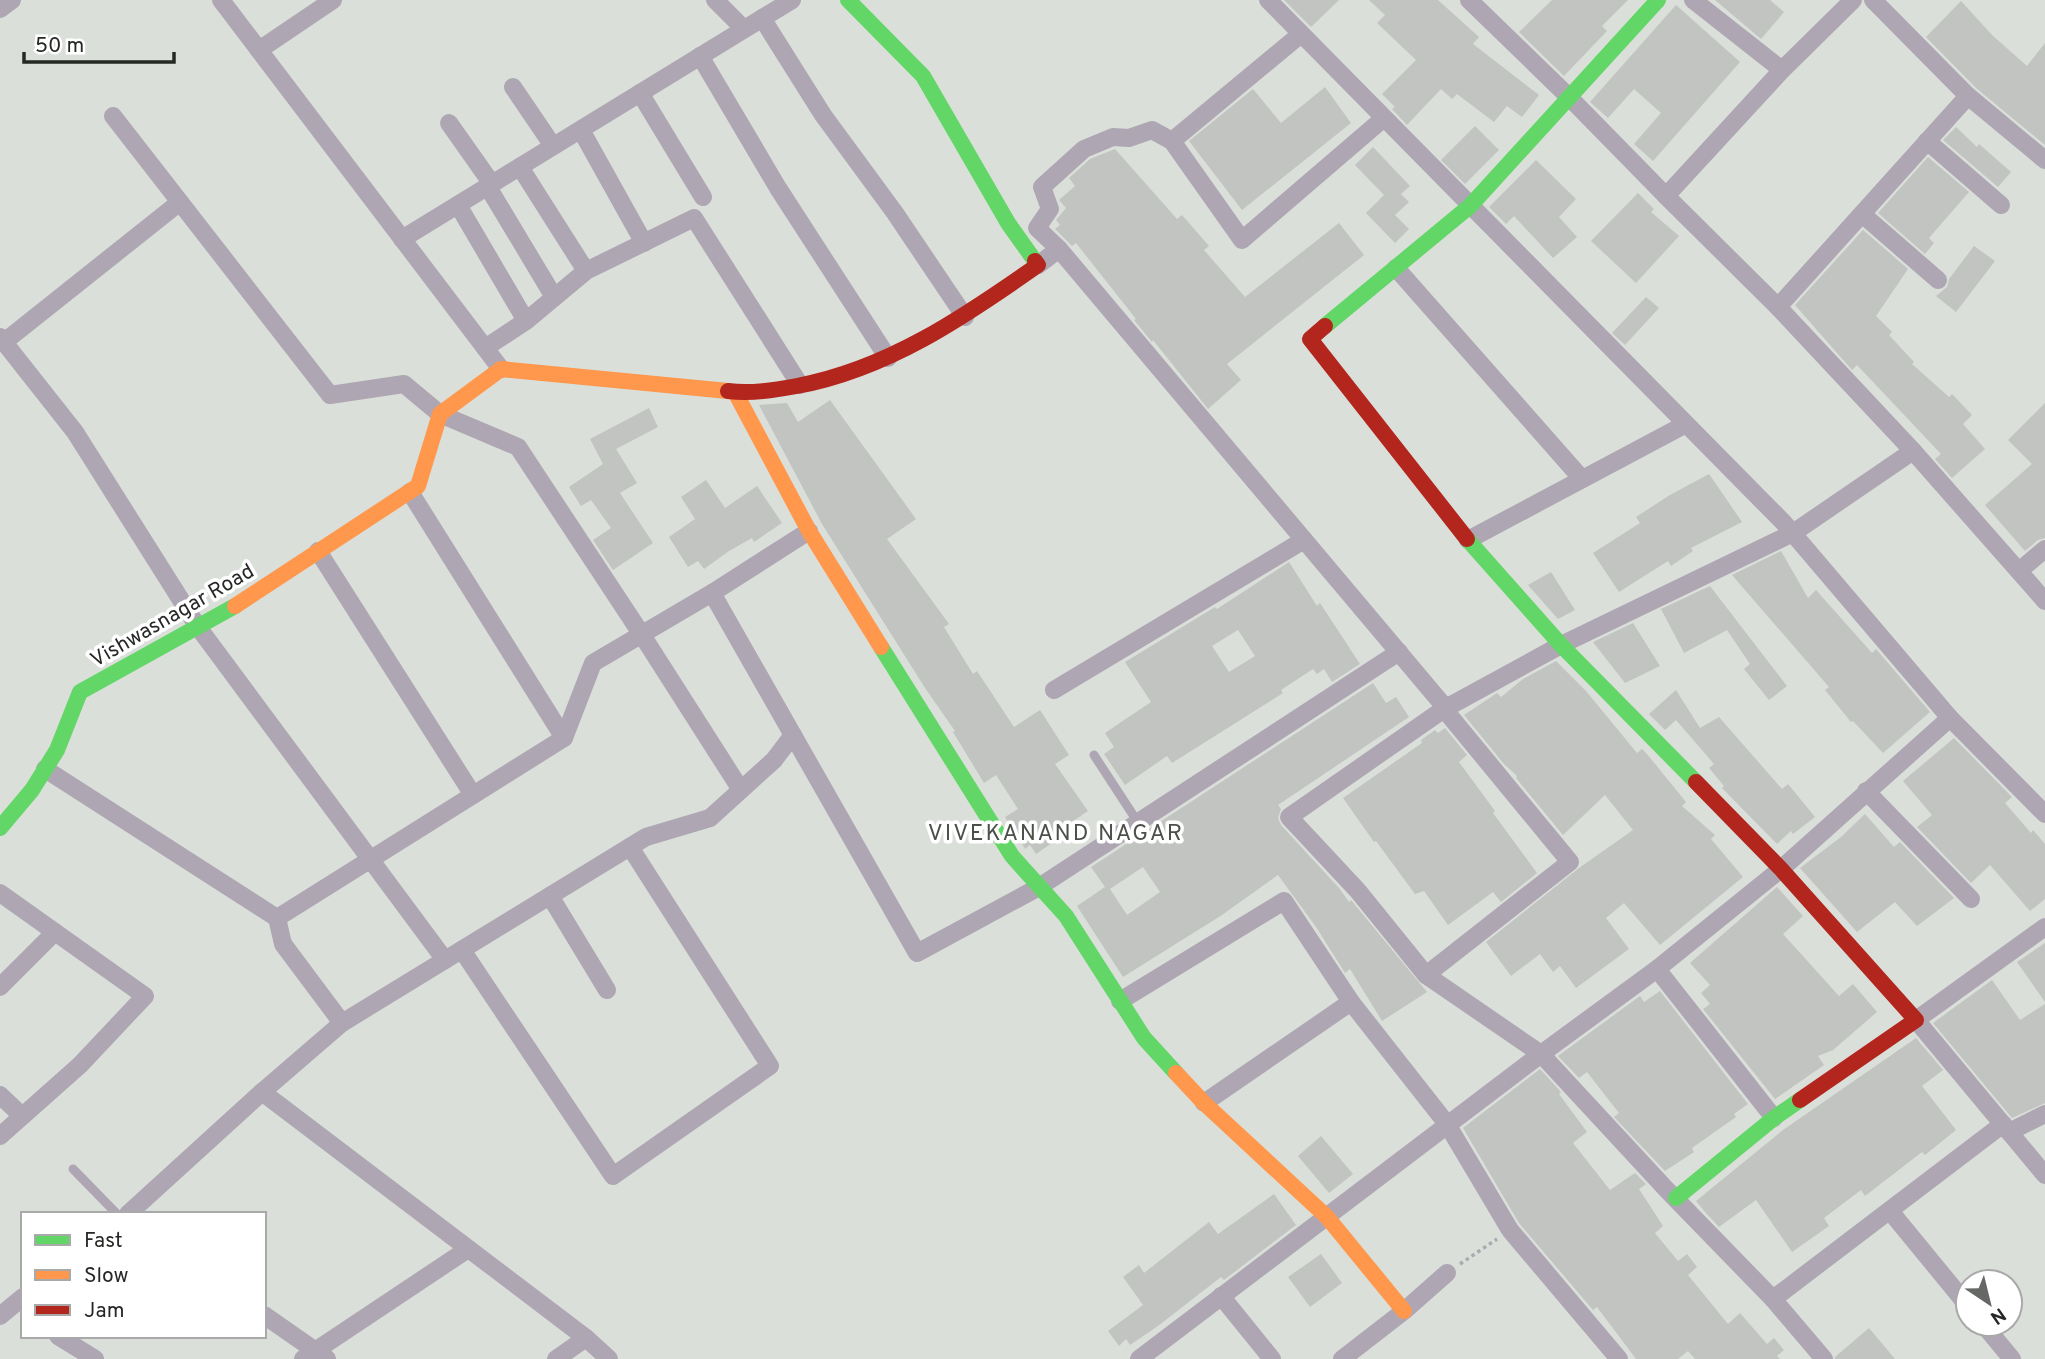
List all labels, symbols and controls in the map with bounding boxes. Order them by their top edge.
scale bar [24,21,175,65]
text: 50 m [35,33,84,60]
street label: Vishwasnagar Road [86,558,259,674]
district label: VIVEKANAND NAGAR [928,820,1184,849]
legend [21,1212,266,1338]
text: Fast [84,1228,123,1255]
text: Slow [84,1263,129,1290]
north arrow [1954,1268,2024,1338]
text: Jam [84,1298,125,1325]
text: N [1985,1302,2010,1329]

